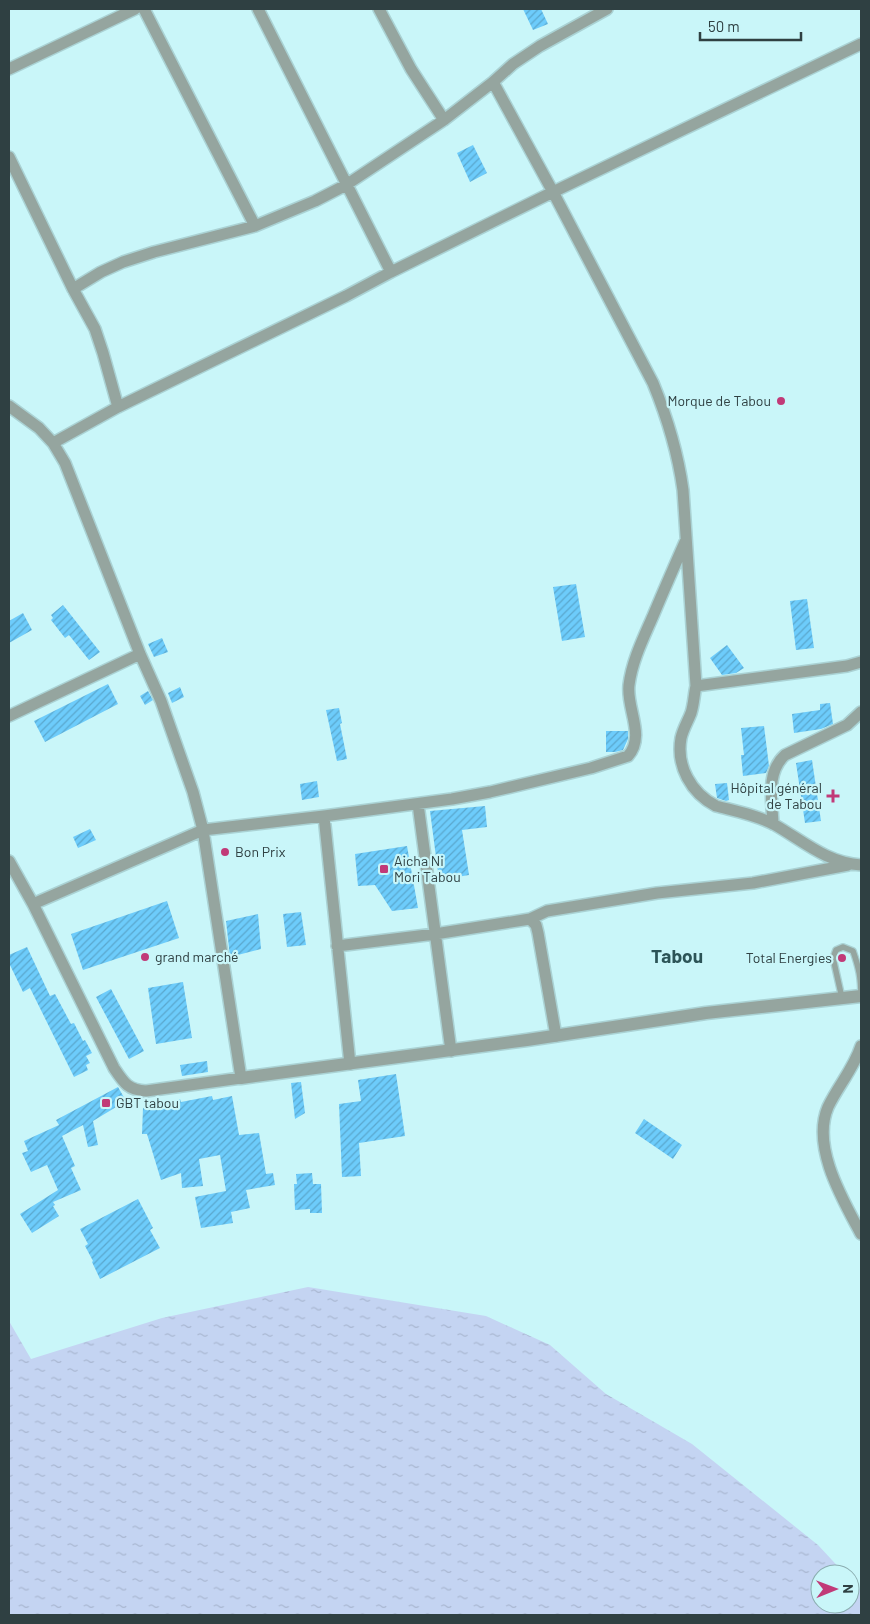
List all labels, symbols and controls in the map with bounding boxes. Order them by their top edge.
scale bar [700,10,801,42]
text: 50 m [708,17,740,35]
place label: Morque de Tabou [667,392,771,409]
marker: Morque de Tabou [775,395,787,407]
place label: Hôpital général de Tabou [730,779,822,812]
marker: Hôpital général de Tabou [826,789,840,803]
place label: Bon Prix [235,843,286,860]
marker: Bon Prix [219,846,231,858]
place label: Aicha Ni Mori Tabou [394,852,461,885]
marker: Aicha Ni Mori Tabou [378,863,390,875]
district label: Tabou [651,944,703,967]
place label: grand marché [155,948,239,965]
place label: Total Energies [746,949,832,966]
marker: grand marché [139,951,151,963]
marker: Total Energies [836,952,848,964]
place label: GBT tabou [116,1094,179,1111]
marker: GBT tabou [100,1097,112,1109]
north arrow [810,1564,860,1614]
text: N [840,1584,857,1594]

